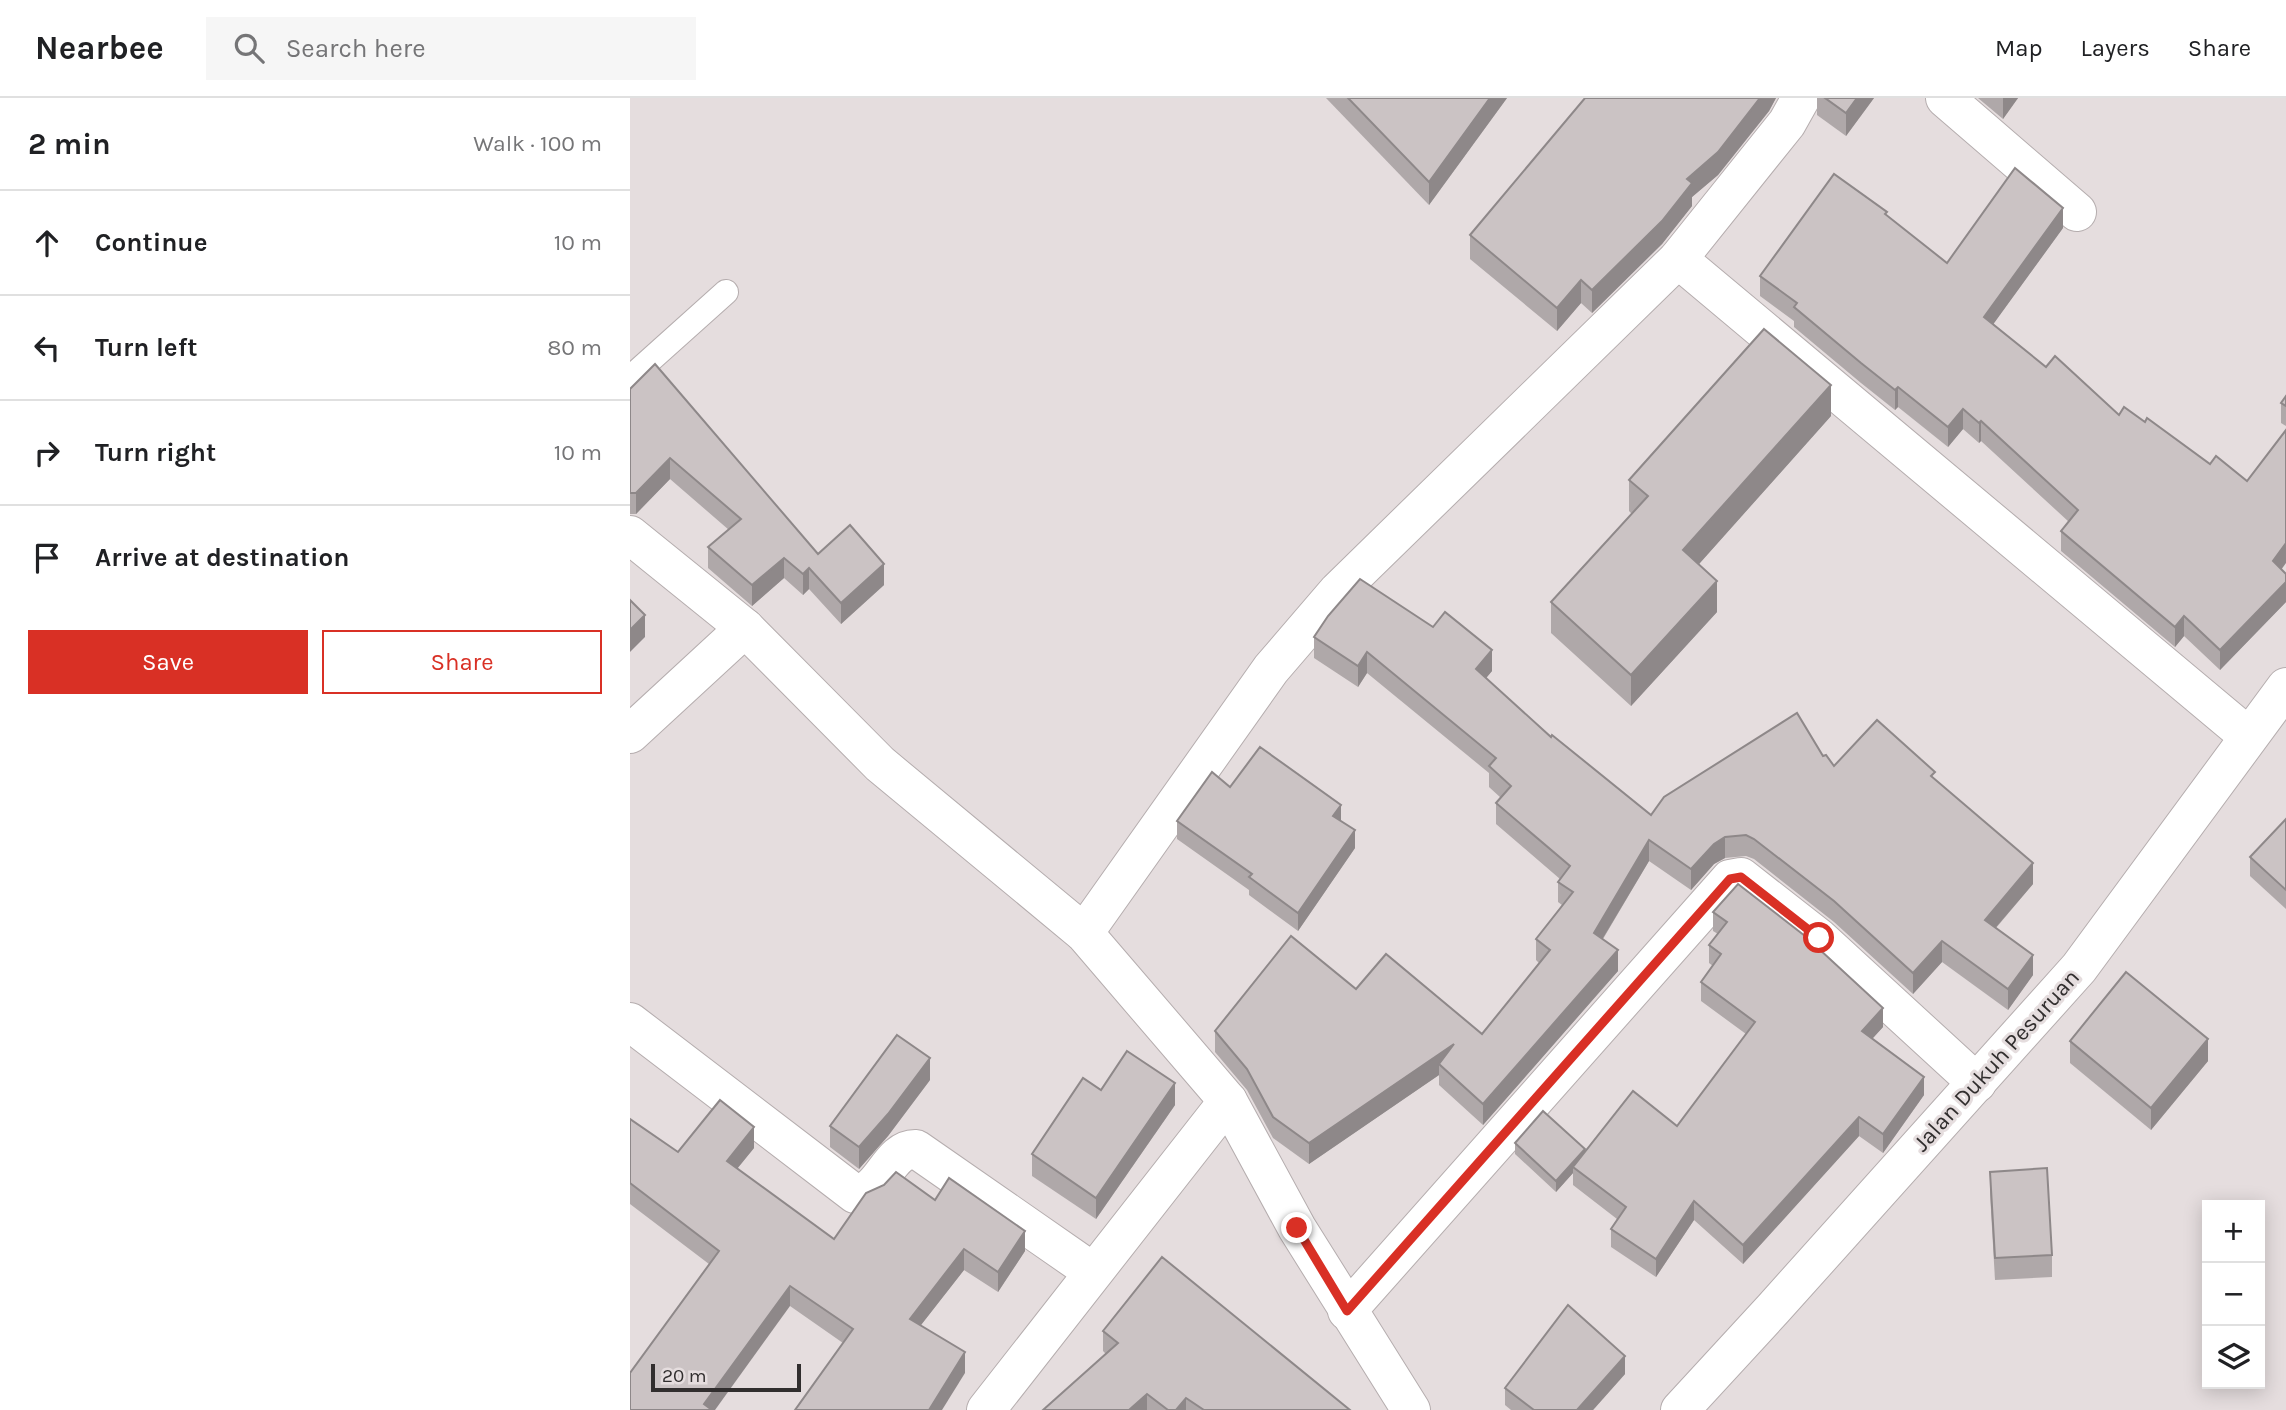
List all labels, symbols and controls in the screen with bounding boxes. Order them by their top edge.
search box [206,17,696,80]
text: Nearbee [35,29,164,67]
icon: search [230,29,268,67]
text: Search here [286,33,426,64]
text: Map [1995,34,2043,62]
text: Layers [2081,34,2150,62]
text: Share [2188,34,2251,62]
text: 2 min [28,126,111,162]
text: Walk · 100 m [473,130,602,157]
icon: ahead [28,224,66,262]
text: Continue [95,227,207,258]
text: 10 m [554,229,602,256]
icon: left [28,329,66,367]
text: Turn left [95,332,197,363]
text: 80 m [547,334,602,361]
icon: right [28,434,66,472]
text: Turn right [95,437,216,468]
text: 10 m [554,439,602,466]
icon: arrive [28,539,66,577]
text: Arrive at destination [95,542,349,573]
button: Save [28,630,308,694]
button: Share [322,630,602,694]
route start [1803,922,1834,953]
street label: Jalan Dukuh Pesuruan [1908,964,2085,1157]
map controls [2202,1200,2265,1389]
button: + [2202,1200,2265,1263]
route end [1281,1212,1312,1243]
button: − [2202,1263,2265,1326]
button: layers [2202,1326,2265,1389]
scale bar [651,1361,802,1393]
text: 20 m [662,1365,707,1387]

